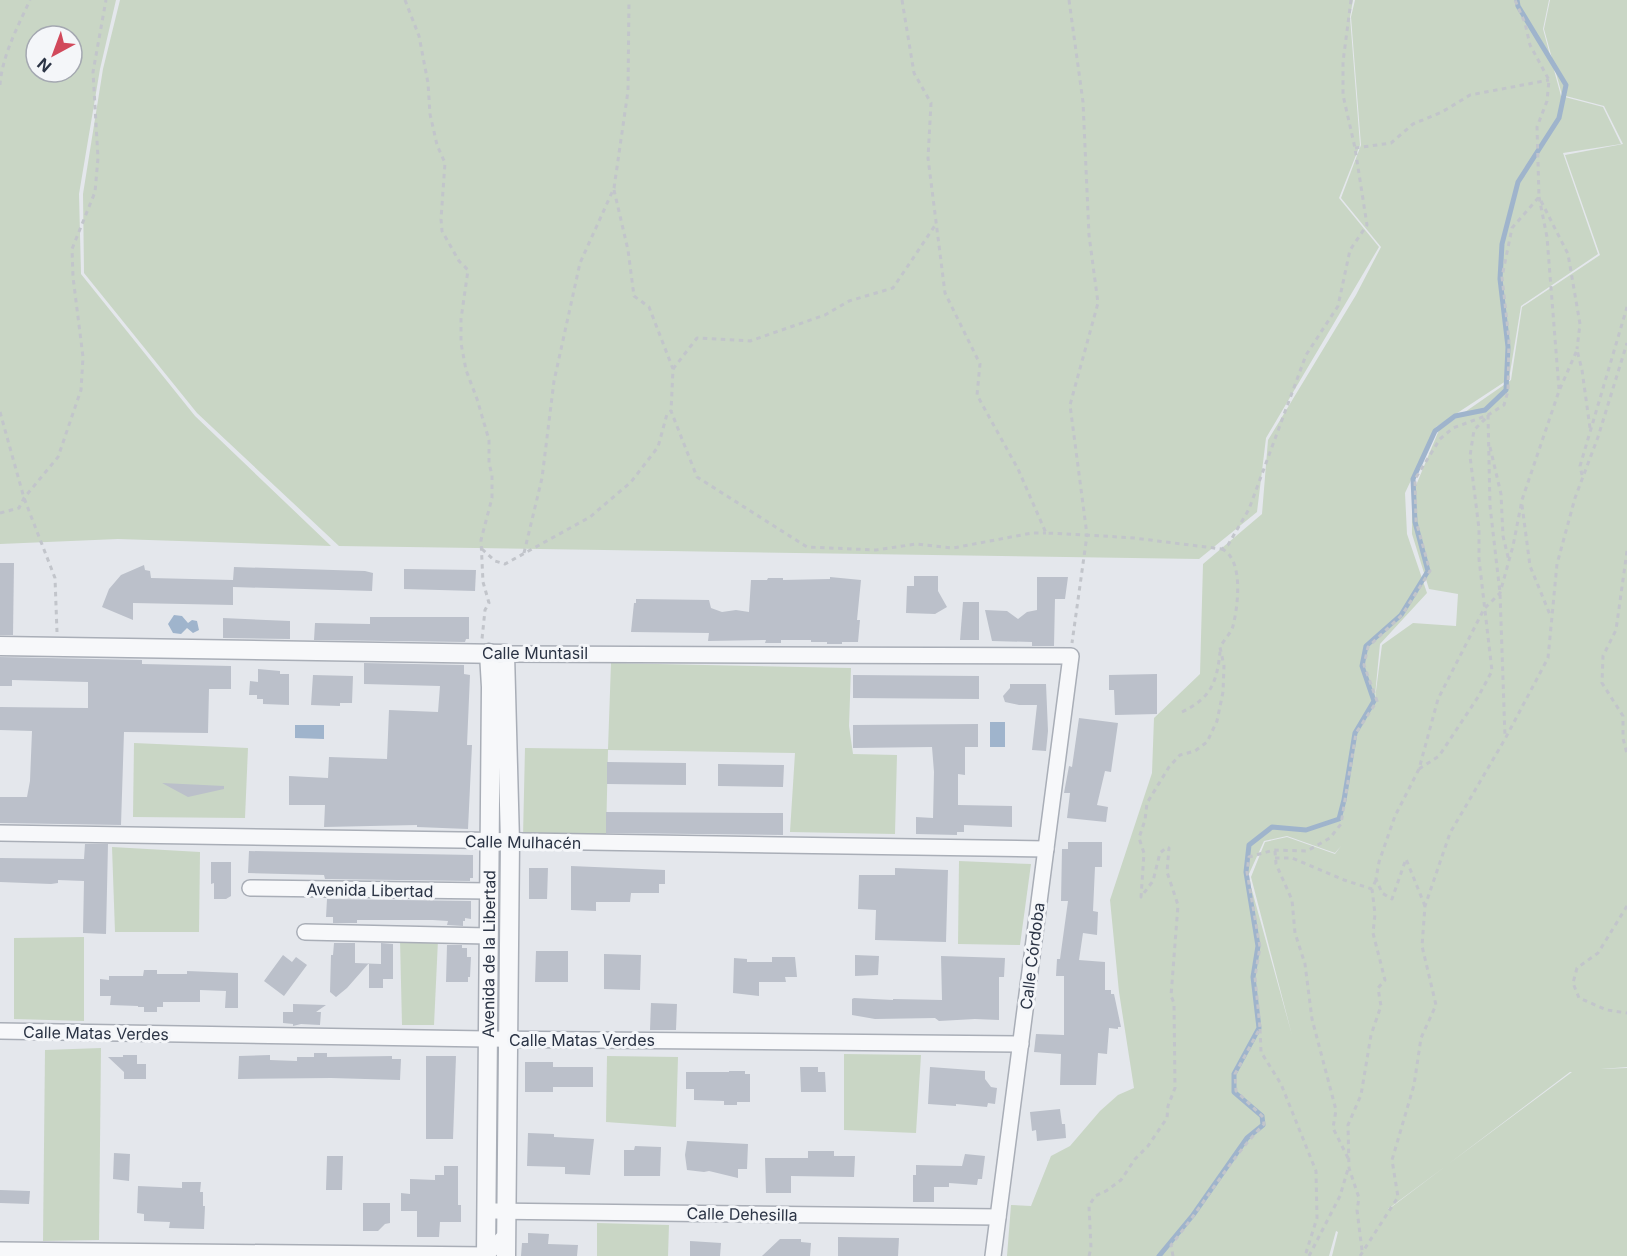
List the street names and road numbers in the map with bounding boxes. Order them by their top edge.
street label: Calle Muntasil [482,643,588,663]
street label: Calle Mulhacén [465,831,581,853]
street label: Avenida de la Libertad [478,870,499,1038]
street label: Avenida Libertad [306,879,434,901]
street label: Calle Córdoba [1016,901,1048,1011]
street label: Calle Matas Verdes [23,1022,169,1044]
street label: Calle Matas Verdes [509,1030,655,1050]
street label: Calle Dehesilla [686,1203,798,1225]

